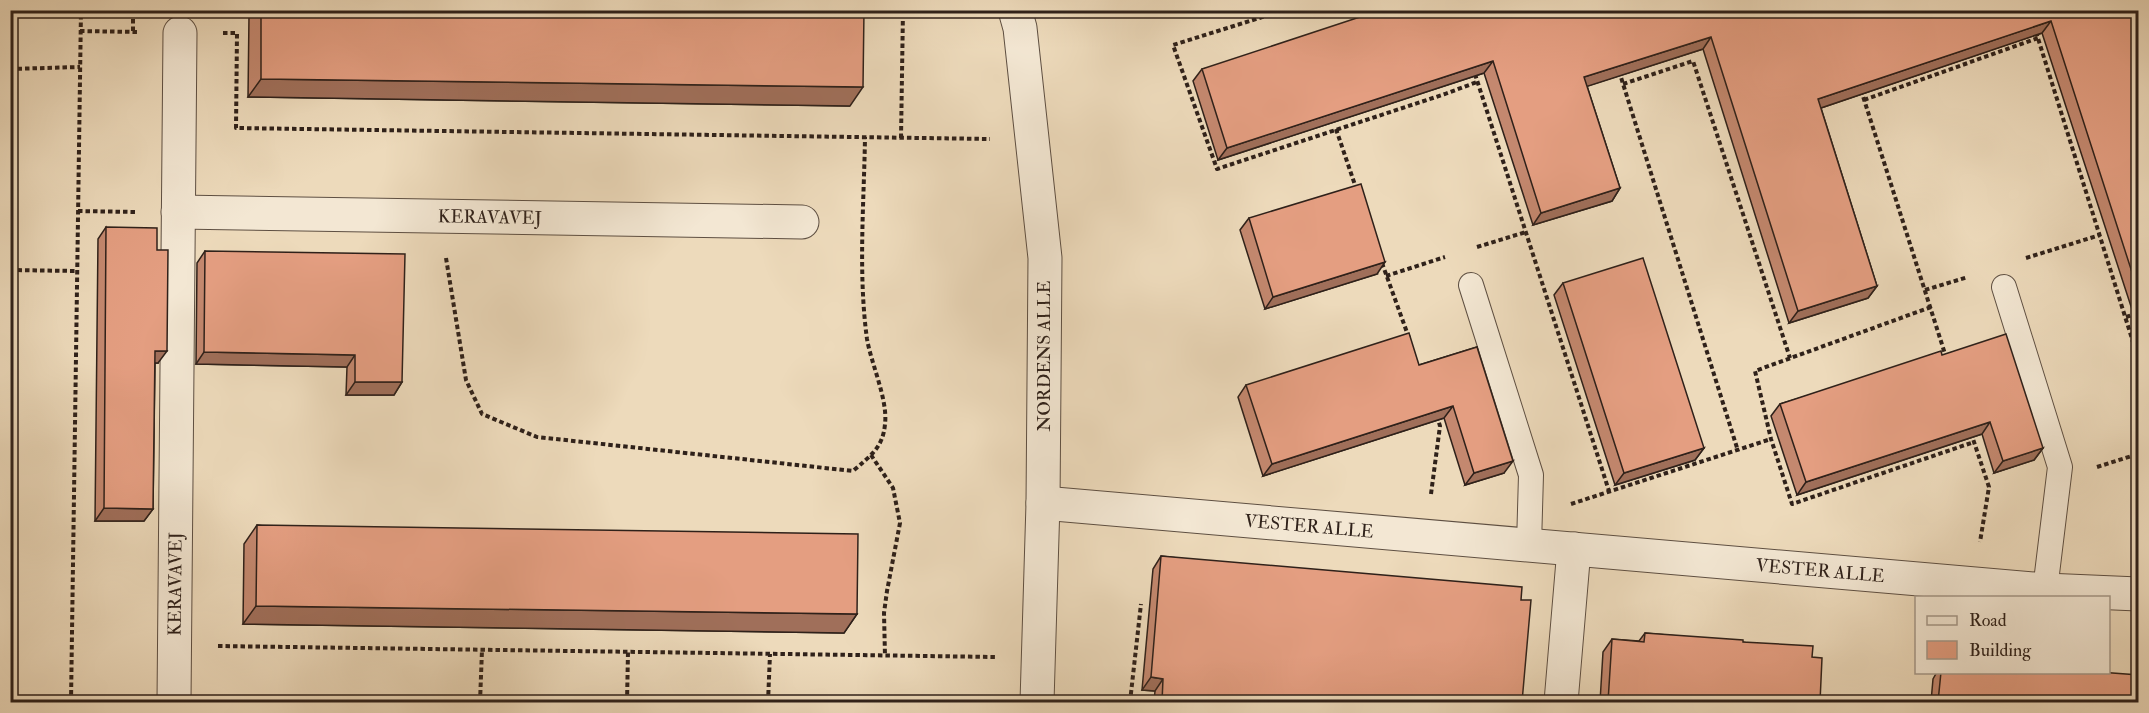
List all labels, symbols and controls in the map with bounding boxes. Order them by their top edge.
street label: KERAVAVEJ [438,205,542,229]
street label: NORDENS ALLE [1033,280,1056,432]
street label: VESTER ALLE [1244,509,1374,543]
street label: KERAVAVEJ [163,532,187,636]
street label: VESTER ALLE [1755,553,1885,588]
legend [1915,596,2110,674]
text: Road [1969,609,2007,632]
text: Building [1969,639,2032,662]

